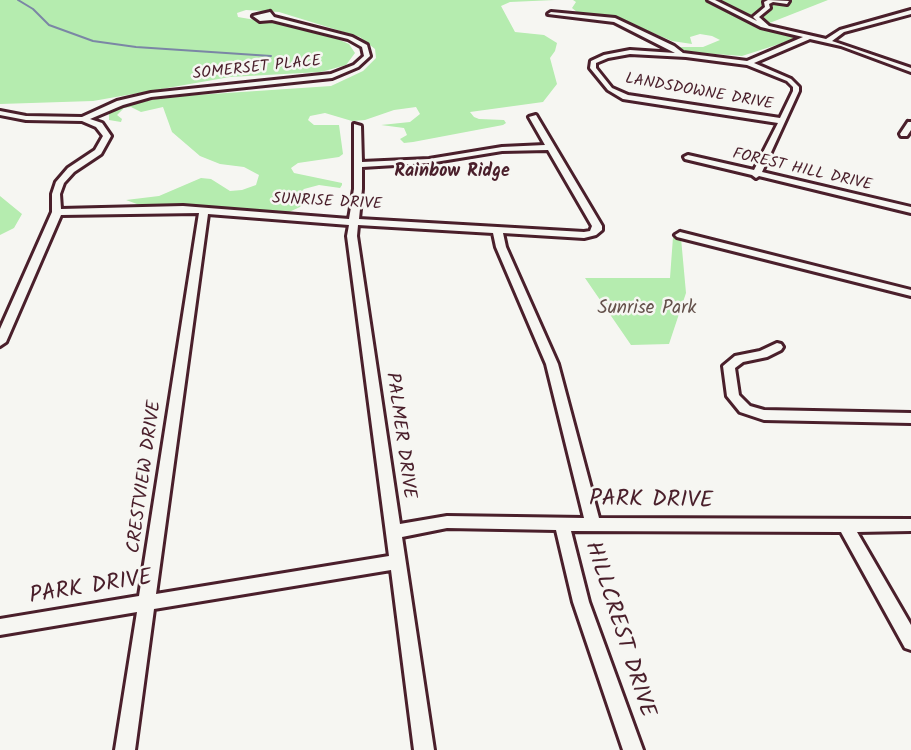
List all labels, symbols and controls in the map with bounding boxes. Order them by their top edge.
street label: SOMERSET PLACE [192,53,322,85]
street label: LANDSDOWNE DRIVE [624,71,774,115]
street label: FOREST HILL DRIVE [730,146,874,196]
district label: Rainbow Ridge [394,162,510,184]
street label: SUNRISE DRIVE [272,191,382,215]
park label: Sunrise Park [598,299,696,321]
street label: PALMER DRIVE [379,371,419,501]
street label: CRESTVIEW DRIVE [124,399,168,555]
street label: PARK DRIVE [589,487,713,517]
street label: HILLCREST DRIVE [577,539,659,721]
street label: PARK DRIVE [28,566,154,612]

